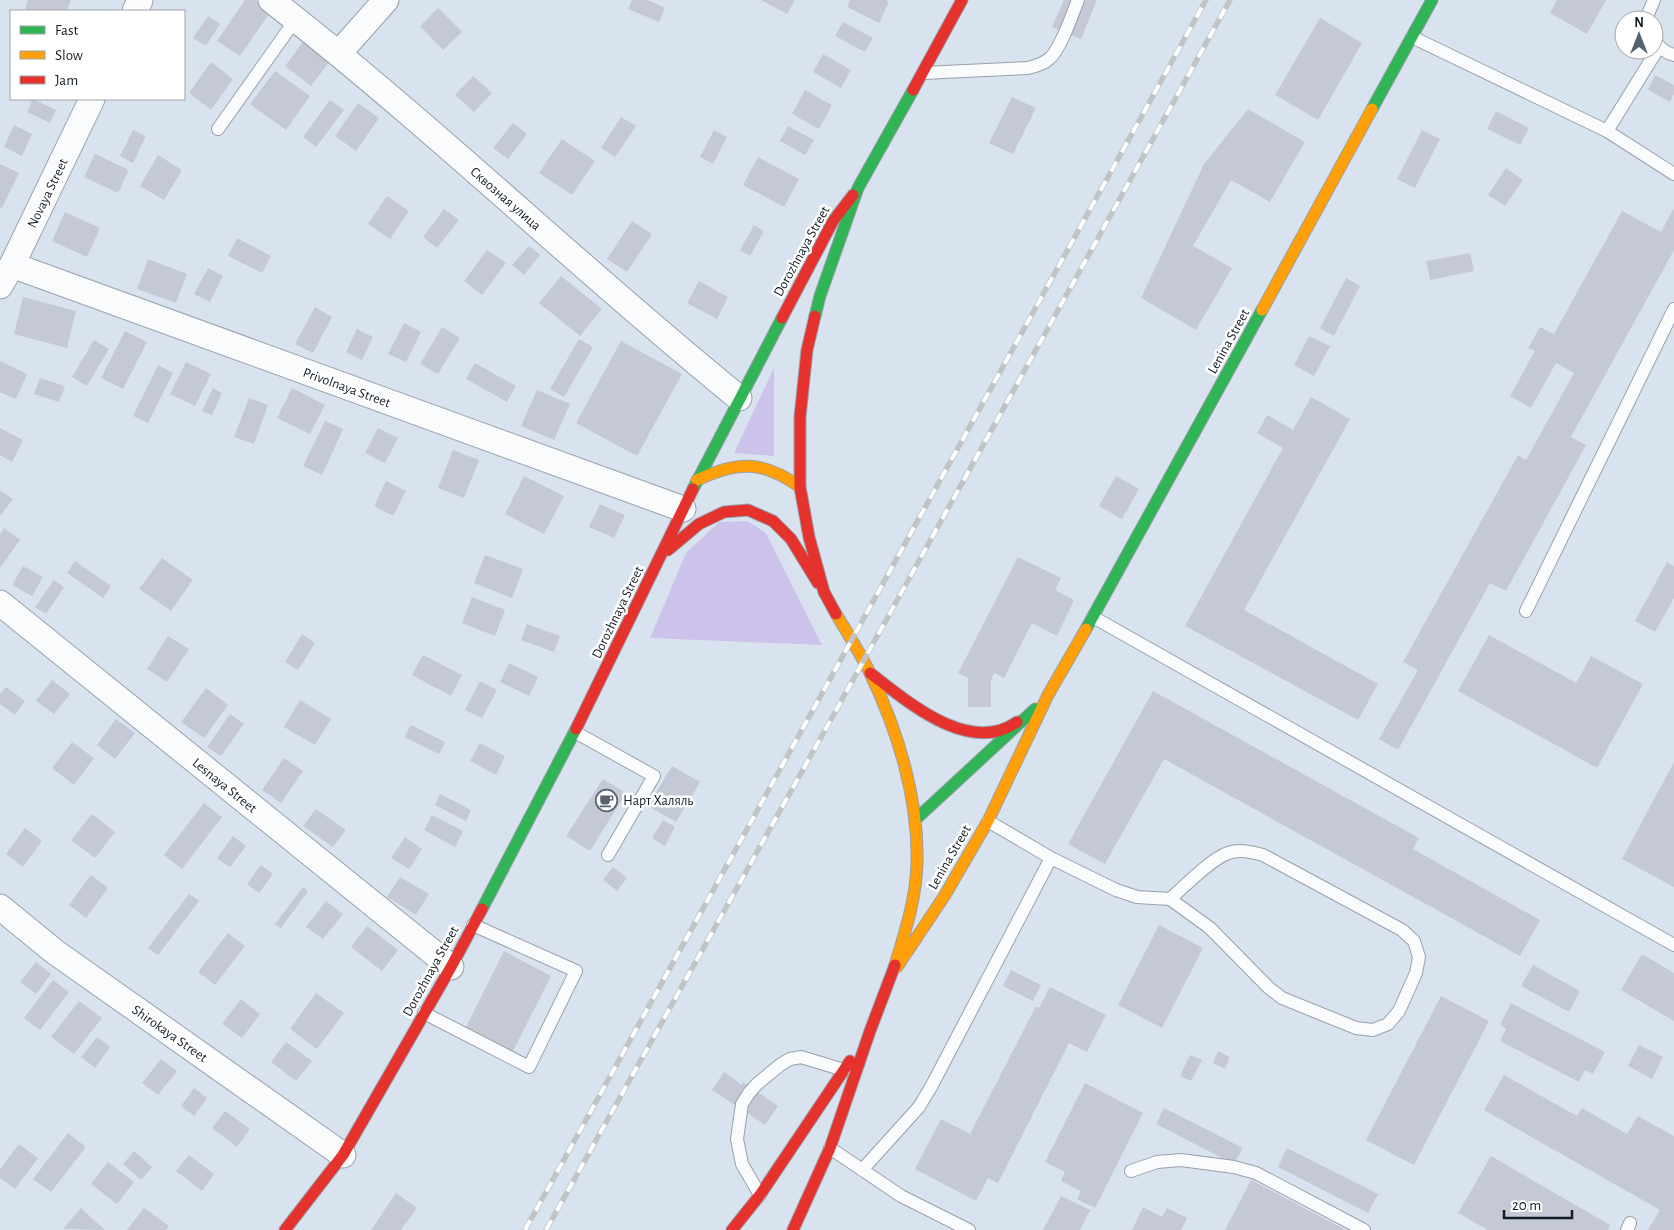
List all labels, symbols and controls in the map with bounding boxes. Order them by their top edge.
legend [10,10,185,100]
north arrow [1614,10,1664,60]
text: N [1634,16,1644,30]
text: Fast [55,23,79,38]
text: Slow [55,48,83,63]
text: Jam [55,73,78,88]
street label: Novaya Street [25,156,71,230]
street label: Сквозная улица [467,164,544,234]
street label: Dorozhnaya Street [771,204,833,299]
street label: Lenina Street [1205,306,1253,376]
street label: Privolnaya Street [301,366,393,410]
street label: Dorozhnaya Street [589,564,647,661]
street label: Lesnaya Street [190,756,260,816]
cafe icon: Нарт Халяль [595,788,619,812]
place label: Нарт Халяль [623,794,693,808]
street label: Lenina Street [926,823,974,892]
street label: Dorozhnaya Street [400,924,462,1019]
street label: Shirokaya Street [129,1003,210,1065]
scale bar [1504,1188,1572,1220]
text: 20 m [1512,1198,1541,1213]

